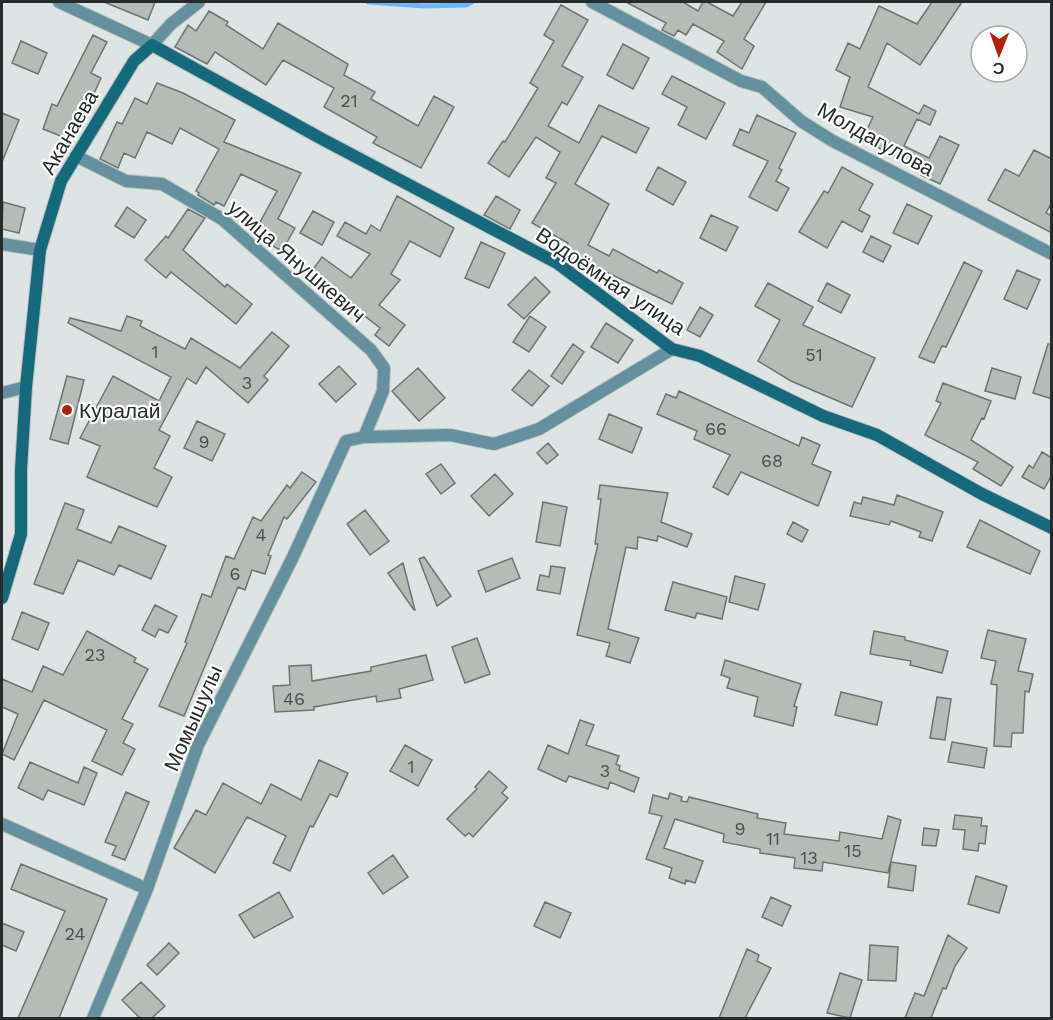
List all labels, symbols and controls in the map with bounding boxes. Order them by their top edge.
north arrow [969,24,1029,84]
text: С [992,59,1005,78]
street label: Аканаева [35,85,103,178]
house number: 21 [340,90,358,111]
street label: Молдагулова [813,97,939,182]
street label: улица Янушкевич [223,195,371,327]
street label: Водоёмная улица [532,222,691,340]
house number: 1 [151,341,159,362]
house number: 51 [805,344,823,365]
house number: 3 [242,372,252,393]
place label: Куралай [79,398,161,423]
marker: Куралай [60,403,74,417]
house number: 66 [705,418,727,439]
house number: 9 [198,431,210,452]
house number: 68 [761,450,783,471]
house number: 4 [256,524,267,545]
house number: 6 [230,563,240,584]
house number: 23 [85,644,106,665]
street label: Момышулы [159,661,227,775]
house number: 46 [283,688,305,709]
house number: 1 [407,756,415,777]
house number: 3 [600,760,610,781]
house number: 9 [734,818,746,839]
house number: 11 [766,828,780,849]
house number: 15 [844,840,862,861]
house number: 13 [800,847,818,868]
house number: 24 [65,923,85,944]

